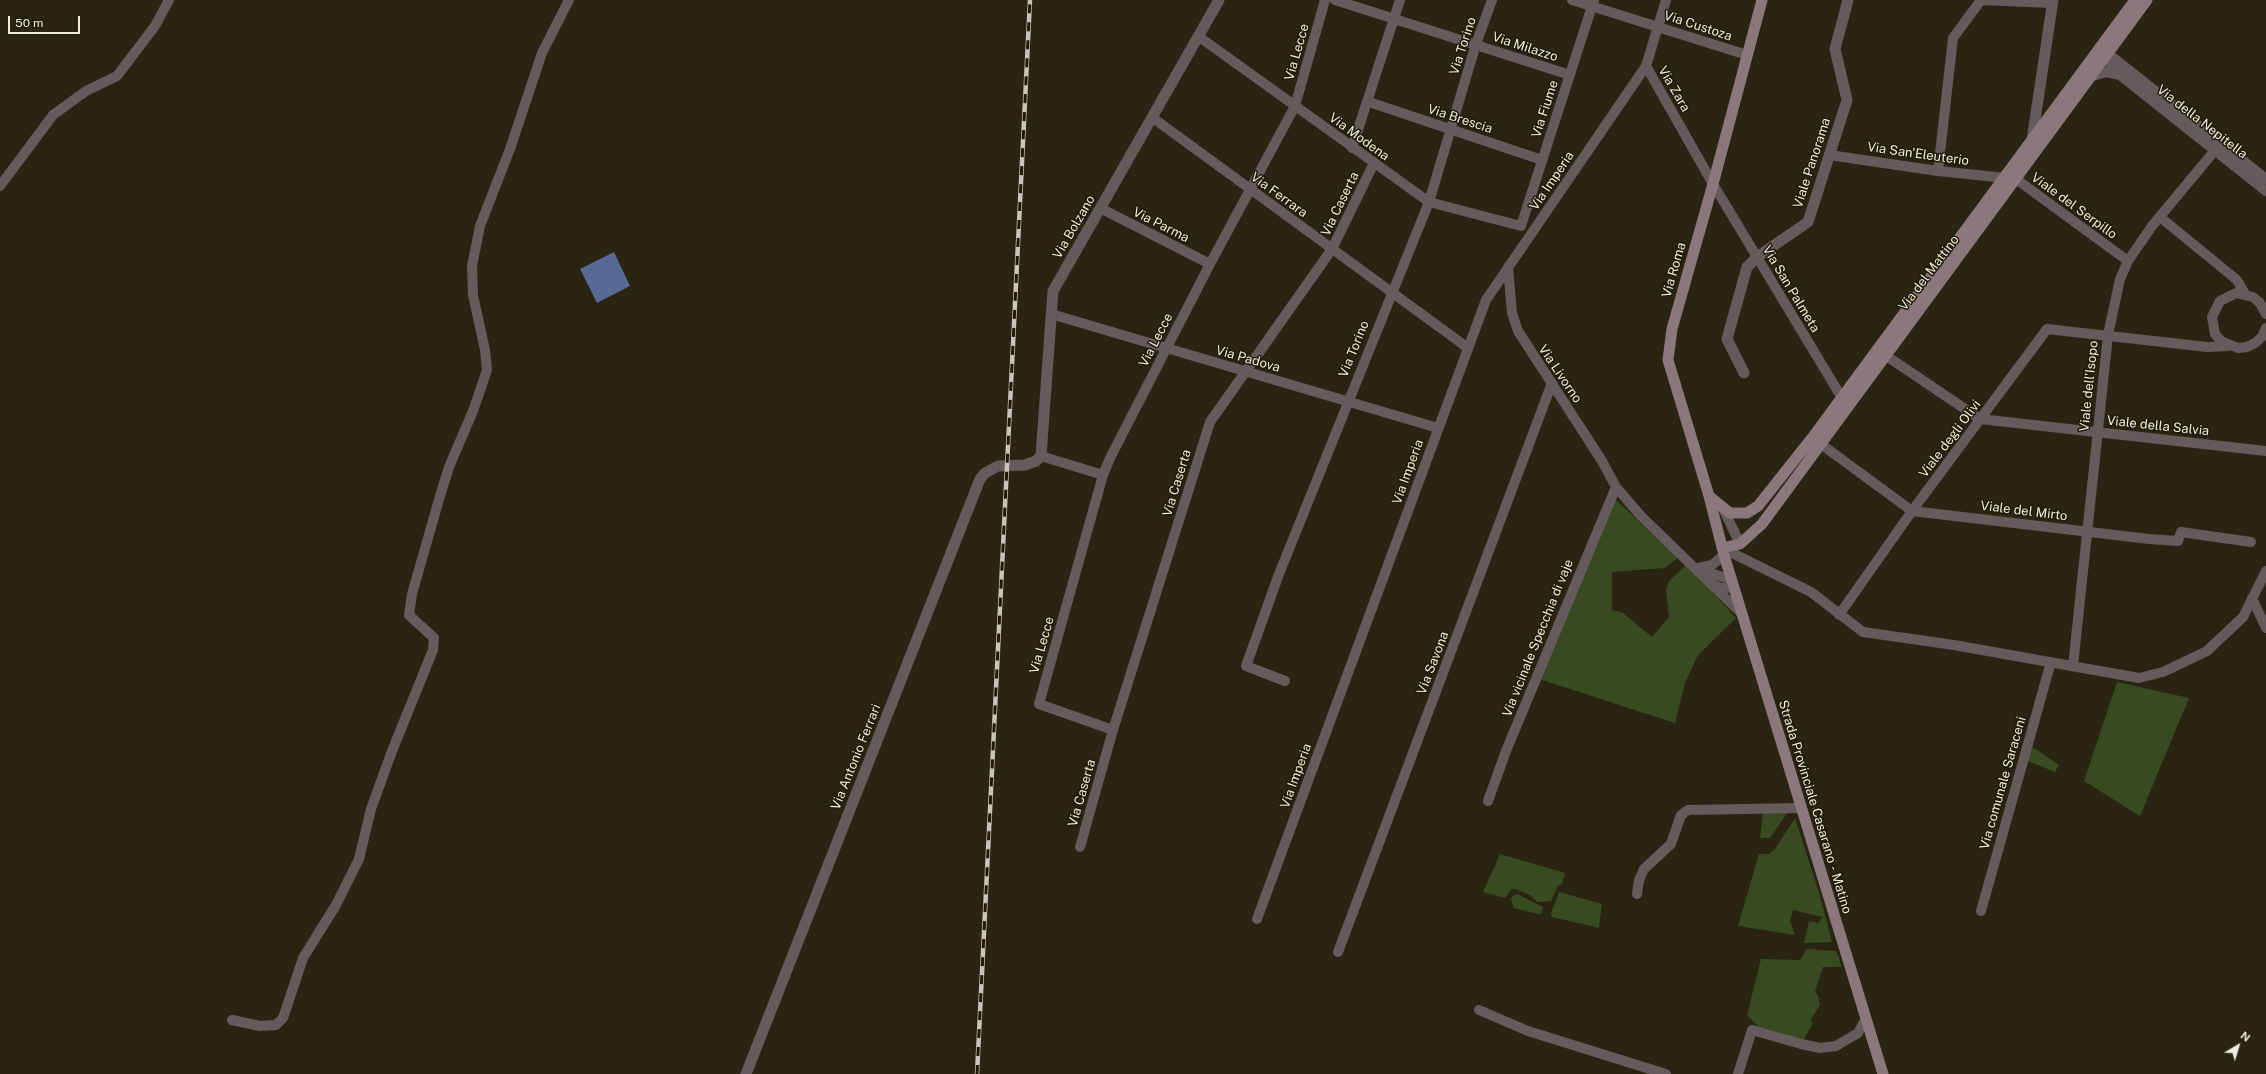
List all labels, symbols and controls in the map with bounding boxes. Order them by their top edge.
scale bar [10,8,82,34]
street label: Via Custoza [1662,8,1734,44]
street label: Via Torino [1446,15,1480,77]
text: 50 m [15,16,43,30]
street label: Via Lecce [1281,22,1313,82]
street label: Via Milazzo [1490,29,1560,65]
street label: Via Zara [1655,64,1693,114]
street label: Via Fiume [1528,78,1562,140]
street label: Via della Nepitella [2154,82,2250,162]
street label: Via Brescia [1426,101,1494,137]
street label: Via Modena [1326,110,1392,164]
street label: Viale Panorama [1790,116,1834,210]
street label: Via San'Eleuterio [1866,139,1970,169]
street label: Via Imperia [1527,149,1577,213]
street label: Via Ferrara [1248,169,1310,221]
street label: Via Caserta [1318,169,1362,239]
street label: Viale del Serpillo [2028,170,2120,242]
street label: Via Bolzano [1050,192,1098,262]
street label: Via Parma [1130,204,1192,246]
street label: Via del Mattino [1896,232,1962,314]
street label: Via Roma [1659,241,1689,299]
street label: Via San Palmeta [1759,243,1823,335]
street label: Via Lecce [1136,310,1176,370]
street label: Via Torino [1336,318,1372,380]
street label: Viale dell'Isopo [2076,340,2102,432]
street label: Via Padova [1214,342,1282,376]
street label: Via Livorno [1535,342,1585,406]
street label: Viale degli Olivi [1916,397,1984,481]
street label: Viale della Salvia [2106,413,2210,439]
street label: Via Imperia [1389,437,1427,507]
street label: Via Caserta [1159,448,1195,518]
street label: Viale del Mirto [1980,498,2068,524]
street label: Via vicinale Specchia di vaje [1499,557,1577,719]
street label: Via Lecce [1026,615,1058,675]
street label: Via Savona [1414,629,1452,697]
street label: Strada Provinciale Casarano - Matino [1775,698,1855,916]
street label: Via Antonio Ferrari [828,702,884,812]
street label: Via comunale Saraceni [1977,715,2029,851]
street label: Via Imperia [1277,741,1315,811]
street label: Via Caserta [1065,758,1099,828]
north arrow [2218,1026,2258,1066]
text: N [2238,1029,2252,1044]

